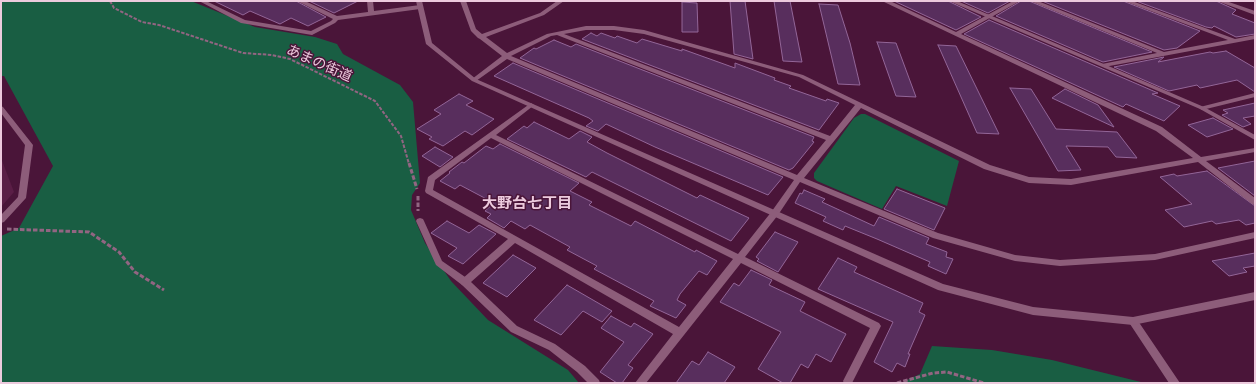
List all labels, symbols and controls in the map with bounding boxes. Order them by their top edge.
street label: あまの街道 [284,42,354,86]
district label: 大野台七丁目 [482,195,572,213]

